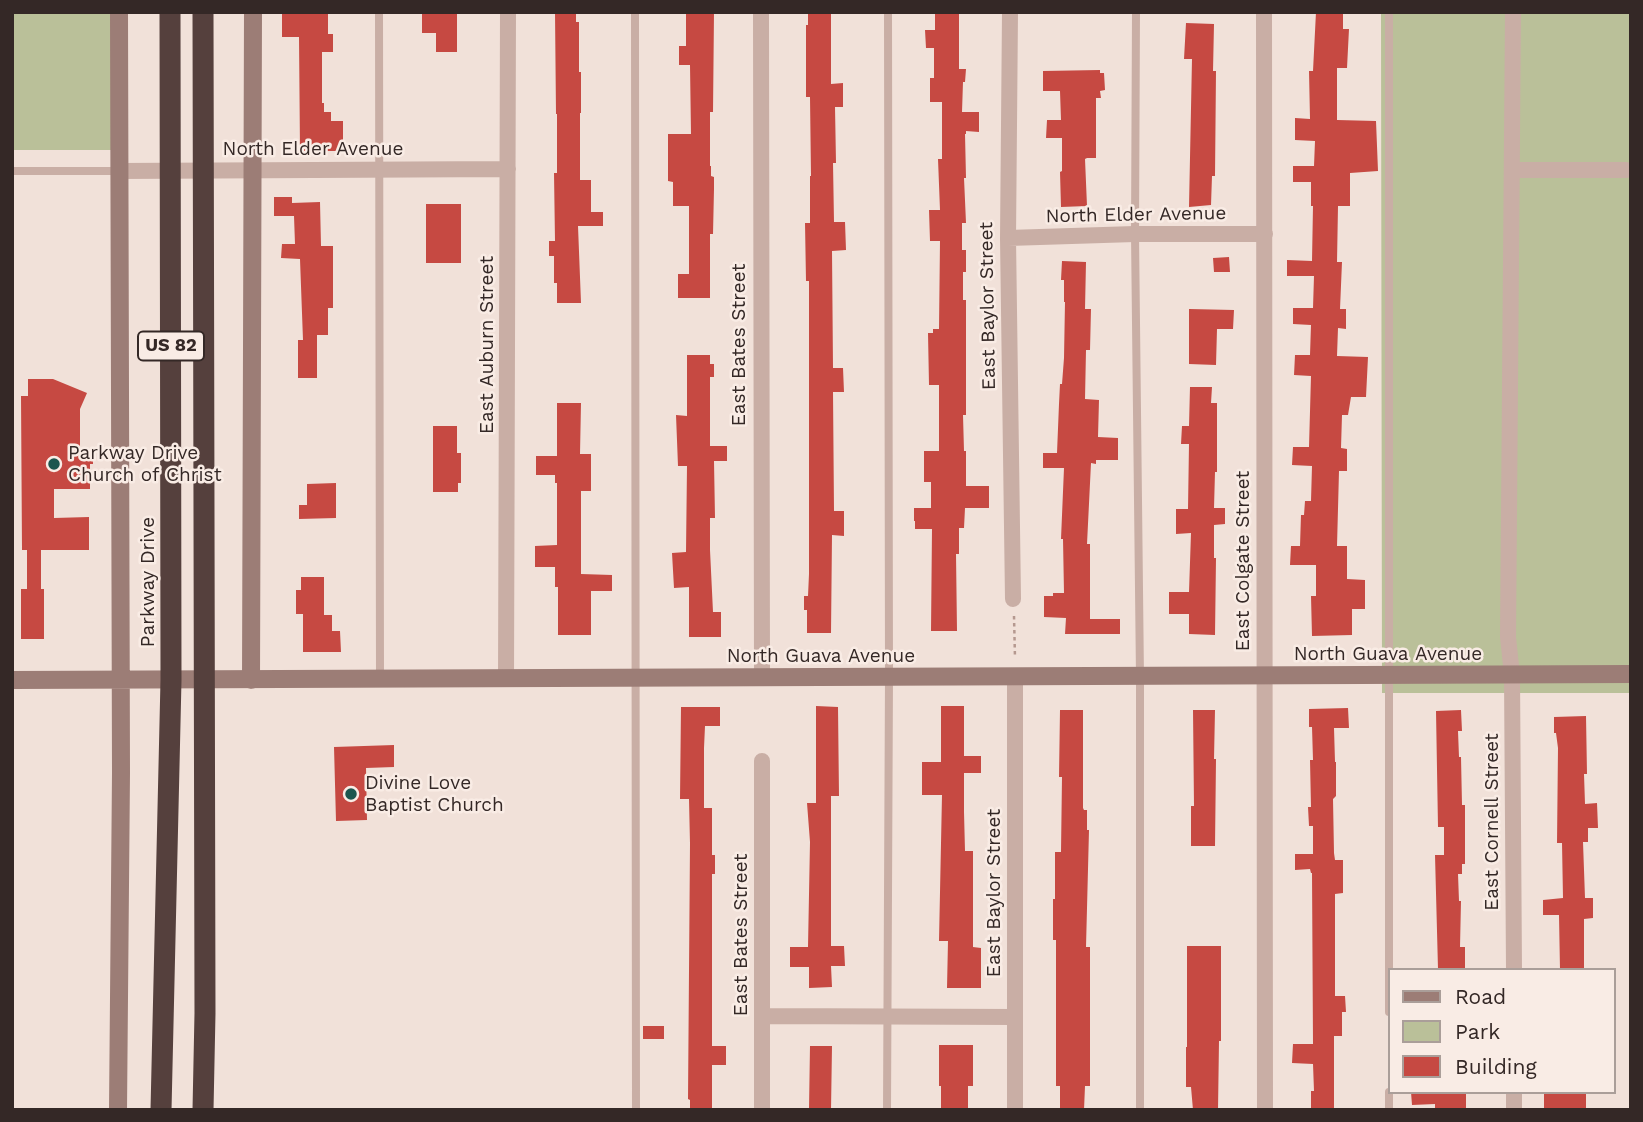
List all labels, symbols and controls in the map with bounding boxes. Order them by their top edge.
street label: North Elder Avenue [223,138,403,160]
street label: North Elder Avenue [1045,202,1227,228]
street label: East Baylor Street [975,222,1001,390]
street label: East Auburn Street [476,256,498,434]
street label: East Bates Street [728,264,750,426]
road number: US 82 [138,332,204,360]
place label: Parkway Drive Church of Christ [68,442,222,486]
marker: Parkway Drive Church of Christ [46,456,62,472]
street label: East Colgate Street [1232,471,1254,651]
street label: Parkway Drive [137,517,159,647]
street label: North Guava Avenue [1294,643,1482,665]
street label: North Guava Avenue [727,645,915,667]
street label: East Cornell Street [1481,733,1503,911]
place label: Divine Love Baptist Church [365,772,504,816]
marker: Divine Love Baptist Church [343,786,359,802]
street label: East Baylor Street [983,809,1005,977]
street label: East Bates Street [730,854,752,1016]
legend [1388,968,1615,1094]
text: Road [1455,984,1506,1009]
text: Park [1455,1019,1500,1044]
text: Building [1455,1054,1537,1079]

